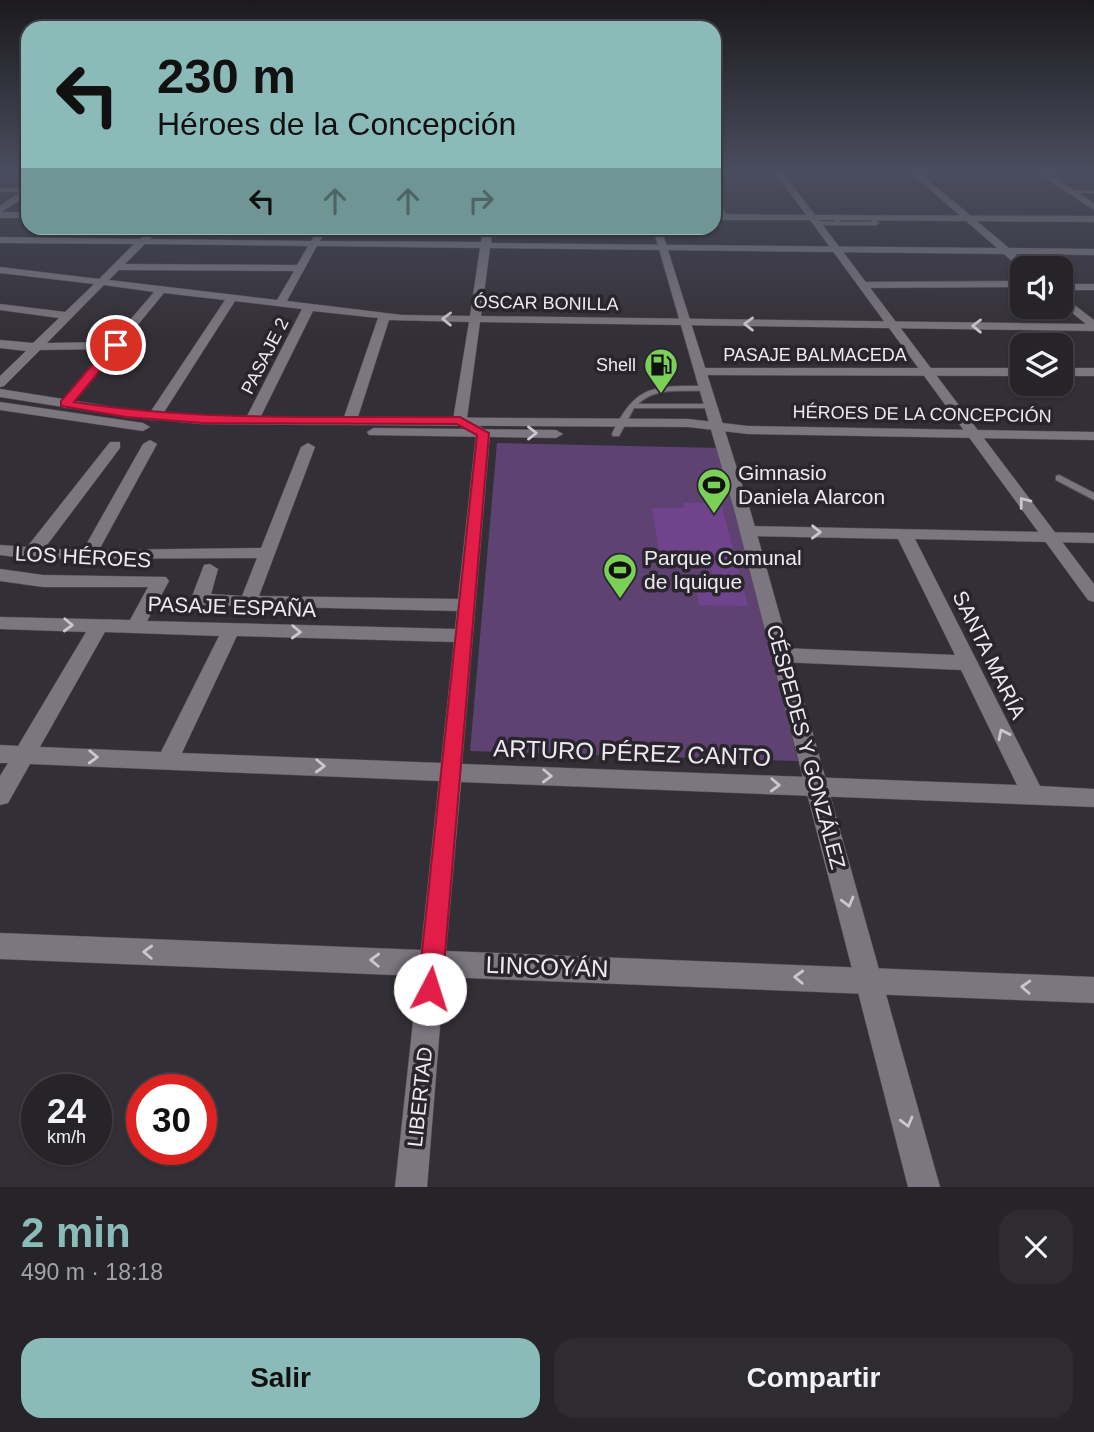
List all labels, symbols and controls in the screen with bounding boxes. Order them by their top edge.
icon: left [42,49,133,140]
text: 230 m [157,49,296,103]
text: Héroes de la Concepción [157,106,516,142]
icon: left [243,182,281,220]
icon: ahead [316,182,354,220]
icon: ahead [389,182,427,220]
icon: right [462,182,500,220]
map controls [1010,256,1073,396]
button: sound [1010,256,1073,319]
street label: ÓSCAR BONILLA [473,291,619,314]
one-way arrow [441,312,452,327]
pin [86,315,146,375]
street label: PASAJE 2 [237,315,293,397]
one-way arrow [744,316,755,331]
one-way arrow [971,319,982,334]
icon: arrive [97,326,135,364]
button: layers [1010,333,1073,396]
street label: PASAJE BALMACEDA [723,345,907,365]
fuel station icon: Shell [642,346,680,395]
place label: Shell [596,355,636,375]
street label: HÉROES DE LA CONCEPCIÓN [792,401,1052,426]
one-way arrow [527,426,538,441]
place label: Gimnasio Daniela Alarcon [738,461,885,508]
sports icon: Gimnasio Daniela Alarcon [695,466,733,515]
one-way arrow [1020,497,1032,510]
one-way arrow [811,525,822,540]
street label: LOS HÉROES [14,541,152,572]
place label: Parque Comunal de Iquique [644,546,802,593]
sports icon: Parque Comunal de Iquique [601,551,639,600]
street label: SANTA MARÍA [949,587,1030,723]
street label: PASAJE ESPAÑA [147,592,317,621]
one-way arrow [63,618,74,633]
street label: CÉSPEDES Y GONZÁLEZ [763,622,850,872]
one-way arrow [290,624,301,639]
one-way arrow [997,729,1011,741]
street label: ARTURO PÉREZ CANTO [493,734,771,771]
one-way arrow [87,750,98,765]
one-way arrow [315,759,326,774]
one-way arrow [542,768,553,783]
one-way arrow [769,777,780,792]
one-way arrow [839,896,854,908]
one-way arrow [142,944,153,959]
street label: LINCOYÁN [485,951,609,982]
position arrow [393,952,467,1026]
one-way arrow [370,953,381,968]
one-way arrow [793,969,804,984]
one-way arrow [1020,979,1031,994]
street label: LIBERTAD [403,1046,436,1148]
speed limit sign: 30 [126,1074,217,1165]
text: 24 [47,1091,86,1130]
one-way arrow [899,1116,913,1128]
text: km/h [47,1127,86,1147]
text: 2 min [21,1209,131,1256]
button: close [999,1210,1073,1284]
text: 490 m · 18:18 [21,1259,163,1285]
button: Salir [21,1338,540,1418]
button: Compartir [554,1338,1073,1418]

